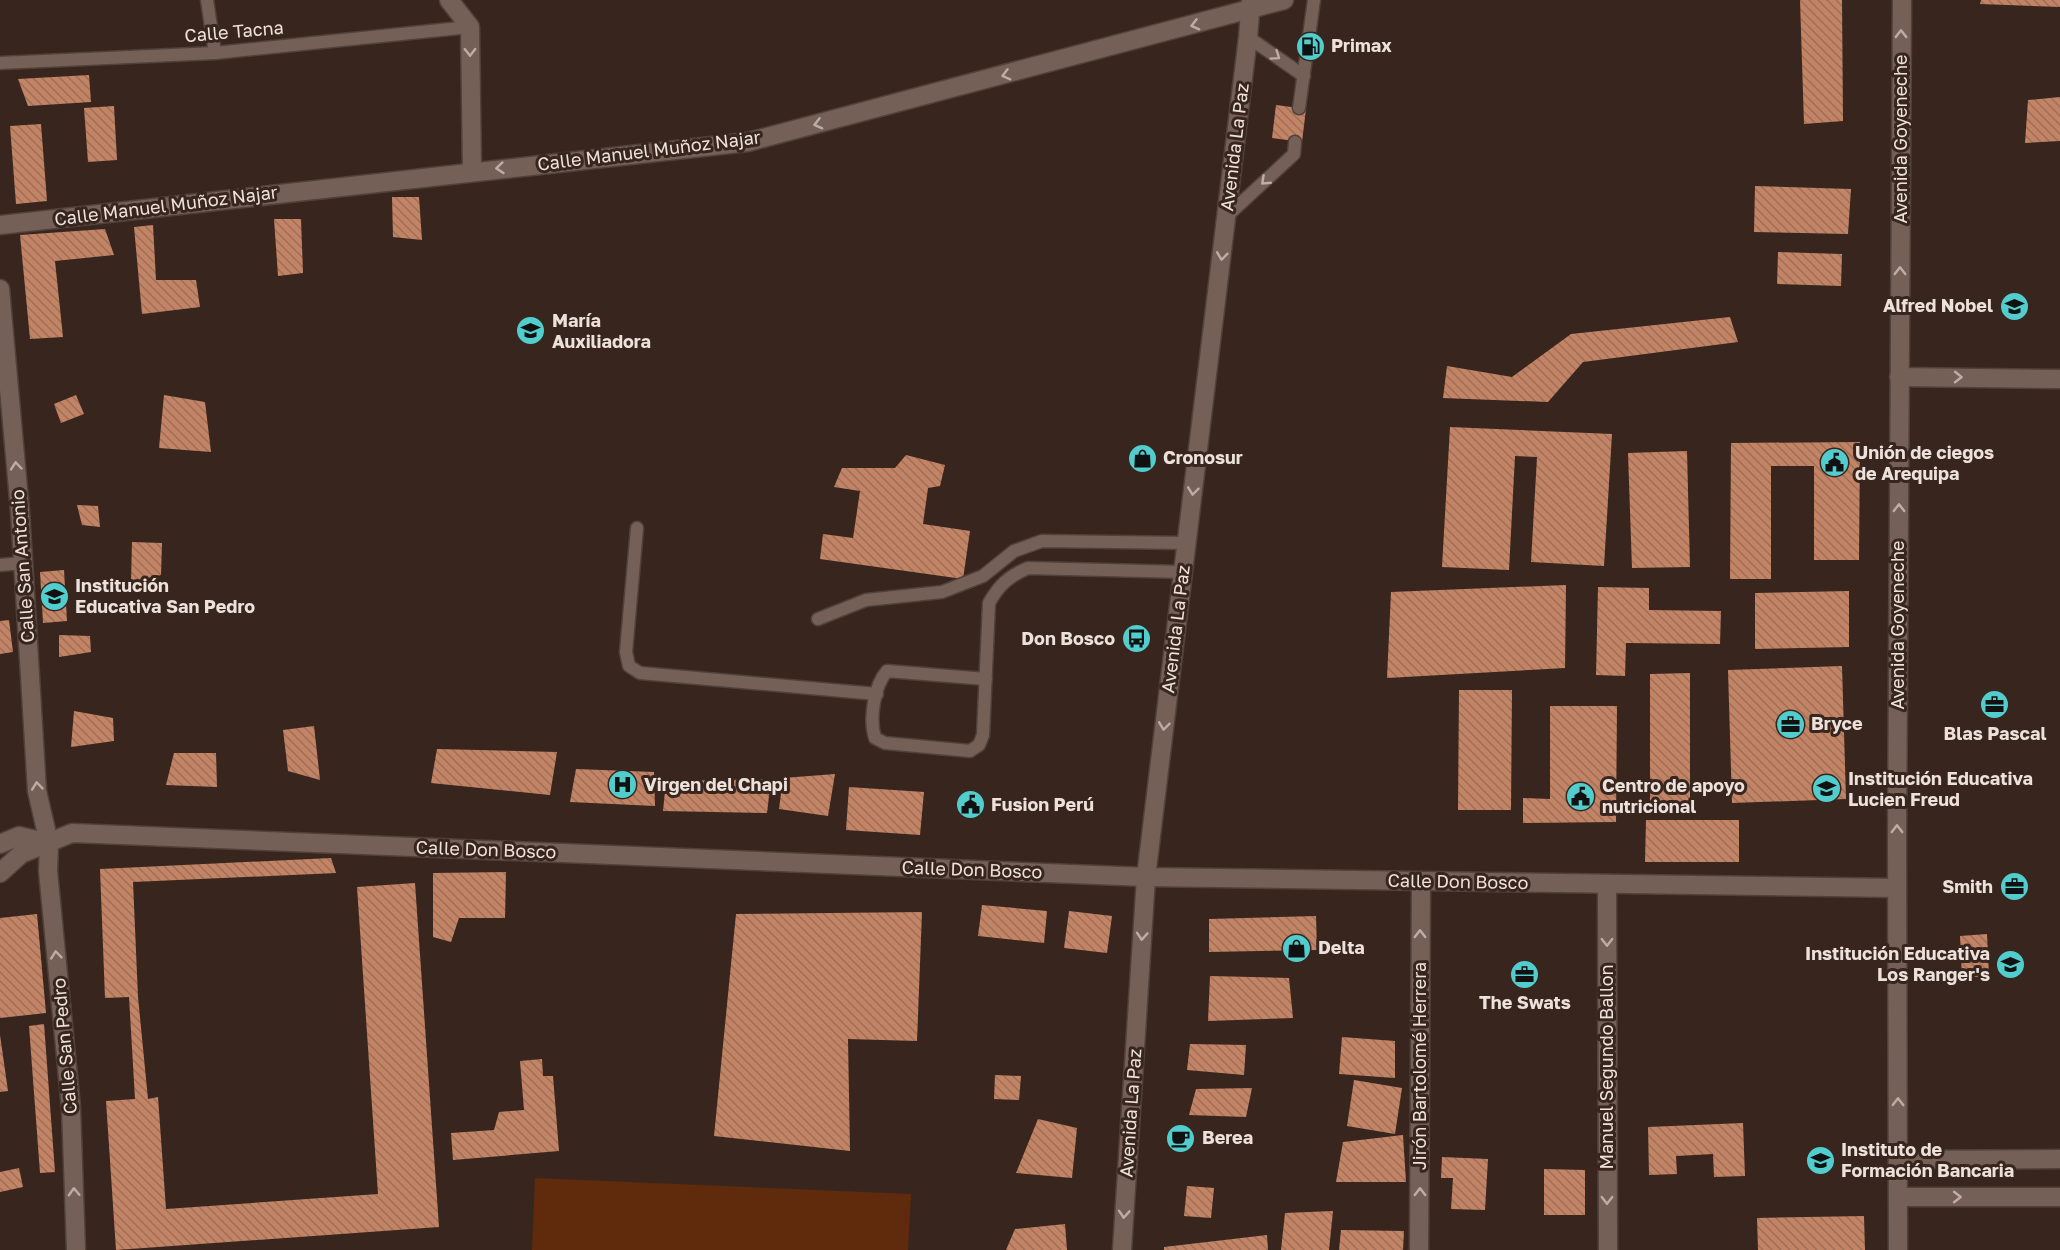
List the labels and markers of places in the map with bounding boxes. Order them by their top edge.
fuel station icon: Primax [1294,30,1326,62]
place label: Primax [1331,34,1392,56]
school or university icon: Alfred Nobel [1998,290,2030,322]
place label: Alfred Nobel [1883,294,1993,316]
place label: María Auxiliadora [552,309,651,352]
school or university icon: María Auxiliadora [515,315,547,347]
place label: Unión de ciegos de Arequipa [1855,441,1994,484]
shop icon: Cronosur [1126,442,1158,474]
place label: Cronosur [1163,446,1243,468]
public building icon: Unión de ciegos de Arequipa [1818,447,1850,479]
place label: Institución Educativa San Pedro [75,574,255,617]
school or university icon: Institución Educativa San Pedro [38,580,70,612]
bus stop icon: Don Bosco [1120,623,1152,655]
place label: Don Bosco [1021,627,1115,649]
office icon: Blas Pascal [1979,689,2011,721]
office icon: Bryce [1774,708,1806,740]
place label: Bryce [1811,712,1863,734]
place label: Blas Pascal [1944,722,2046,744]
place label: Institución Educativa Lucien Freud [1848,767,2033,810]
hospital icon: Virgen del Chapi [607,769,639,801]
place label: Virgen del Chapi [644,773,788,795]
school or university icon: Institución Educativa Lucien Freud [1811,773,1843,805]
place label: Centro de apoyo nutricional [1602,774,1745,817]
public building icon: Centro de apoyo nutricional [1565,780,1597,812]
public building icon: Fusion Perú [954,789,986,821]
place label: Fusion Perú [991,793,1094,815]
office icon: Smith [1998,871,2030,903]
place label: Smith [1942,875,1993,897]
shop icon: Delta [1281,932,1313,964]
place label: Delta [1318,936,1365,958]
place label: Institución Educativa Los Ranger's [1805,942,1990,985]
school or university icon: Institución Educativa Los Ranger's [1995,948,2027,980]
office icon: The Swats [1509,958,1541,990]
place label: The Swats [1479,991,1571,1013]
cafe icon: Berea [1165,1122,1197,1154]
place label: Berea [1202,1126,1253,1148]
place label: Instituto de Formación Bancaria [1841,1138,2014,1181]
school or university icon: Instituto de Formación Bancaria [1804,1144,1836,1176]

